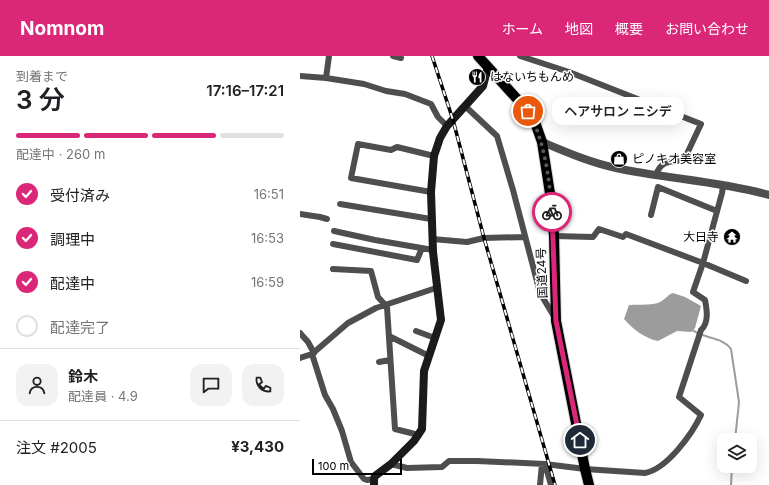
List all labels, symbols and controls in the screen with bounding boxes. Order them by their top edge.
text: Nomnom [20,17,104,40]
text: ホーム [501,20,543,37]
text: 地図 [565,20,593,37]
text: 概要 [615,20,643,37]
text: お問い合わせ [665,20,749,37]
restaurant icon: はないちもんめ [467,67,487,87]
text: 到着まで [16,68,68,84]
place label: はないちもんめ [490,69,574,84]
text: 17:16–17:21 [206,81,284,100]
text: 3 分 [16,84,65,115]
pin [511,94,545,128]
callout: ヘアサロン ニシデ [552,97,684,125]
icon: bag [517,100,539,122]
text: ヘアサロン ニシデ [564,103,672,119]
text: 配達中 · 260 m [16,146,105,162]
shop icon: ピノキオ美容室 [609,149,629,169]
place label: ピノキオ美容室 [632,151,716,166]
icon: check [16,183,38,205]
text: 受付済み [50,186,110,205]
text: 16:51 [254,186,284,202]
courier [532,192,572,232]
icon: bike [541,201,563,223]
icon: check [16,227,38,249]
temple icon: 大日寺 [722,227,742,247]
place label: 大日寺 [683,229,719,244]
text: 調理中 [50,230,95,249]
text: 16:53 [251,230,284,246]
street label: 国道24号 [533,247,550,299]
icon: check [16,271,38,293]
text: 配達中 [50,274,95,293]
text: 16:59 [251,274,284,290]
text: 配達完了 [50,318,110,337]
button: person [16,364,58,406]
button: chat [190,364,232,406]
button: phone [242,364,284,406]
text: 鈴木 [68,367,98,386]
text: 配達員 · 4.9 [68,388,138,404]
pin [563,423,597,457]
icon: home [569,429,591,451]
map controls [717,433,757,473]
button: layers [717,433,757,473]
text: ¥3,430 [231,437,284,456]
text: 注文 #2005 [16,438,97,457]
scale bar [312,457,402,476]
text: 100 m [318,459,349,473]

